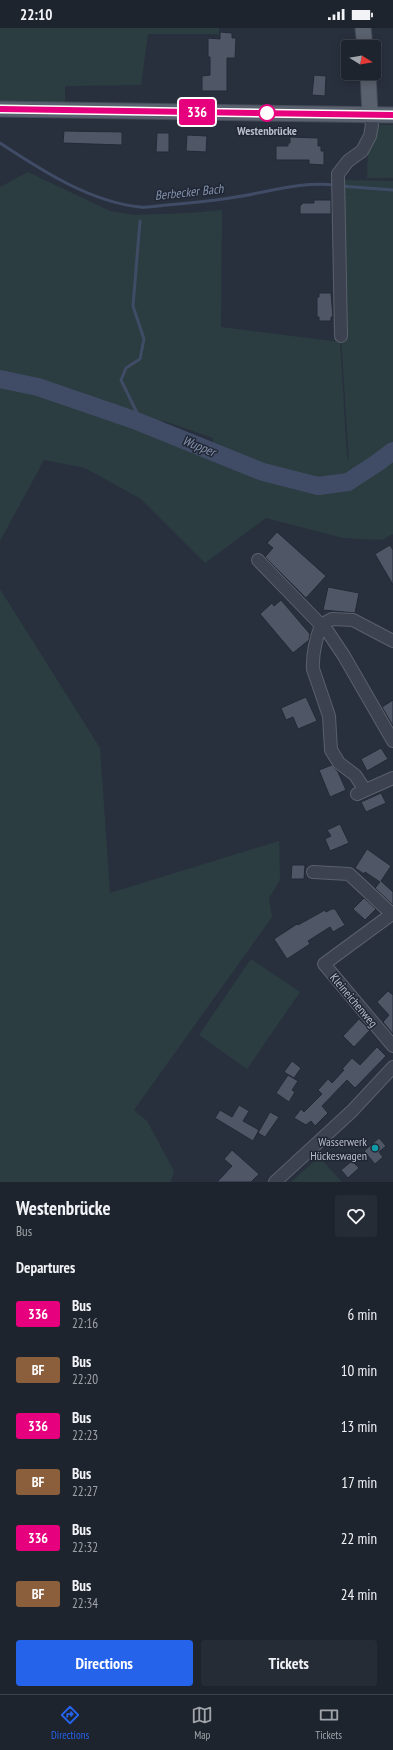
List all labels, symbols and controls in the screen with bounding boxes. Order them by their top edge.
text: 22:10 [20,5,52,24]
north arrow [341,40,381,80]
map controls [341,40,381,80]
line badge: 336 [174,99,220,125]
text: 336 [187,103,207,121]
marker: Westenbrücke [258,104,276,122]
place label: Westenbrücke [236,123,297,138]
water label: Berbecker Bach [154,180,225,204]
water label: Wupper [180,432,220,461]
street label: Kleineichenweg [327,970,381,1030]
place label: Wasserwerk Hückeswagen [310,1134,367,1163]
marker: Wasserwerk Hückeswagen [370,1143,380,1153]
button: heart [335,1195,377,1237]
text: Westenbrücke [16,1196,111,1220]
text: Bus [16,1223,32,1240]
text: Departures [16,1258,75,1277]
text: Bus [72,1296,91,1315]
text: 336 [28,1305,48,1323]
text: 6 min [347,1305,377,1324]
text: 22:16 [72,1315,98,1332]
text: Bus [72,1352,91,1371]
text: BF [32,1361,44,1379]
text: 10 min [341,1361,377,1380]
text: 22:20 [72,1371,98,1388]
text: Bus [72,1408,91,1427]
text: 336 [28,1417,48,1435]
text: 13 min [341,1417,377,1436]
text: 22:23 [72,1427,98,1444]
text: Bus [72,1464,91,1483]
text: BF [32,1473,44,1491]
text: 17 min [341,1473,377,1492]
text: 22:27 [72,1483,98,1500]
text: Bus [72,1520,91,1539]
text: 336 [28,1529,48,1547]
text: 22 min [341,1529,377,1548]
text: 22:32 [72,1539,98,1556]
text: Bus [72,1576,91,1595]
text: BF [32,1585,44,1603]
text: 24 min [341,1585,377,1604]
text: 22:34 [72,1595,98,1612]
button: Directions [16,1640,193,1686]
button: Tickets [201,1640,377,1686]
tab: Directions [51,1704,89,1742]
tab: Map [191,1704,213,1742]
tab: Tickets [315,1704,342,1742]

